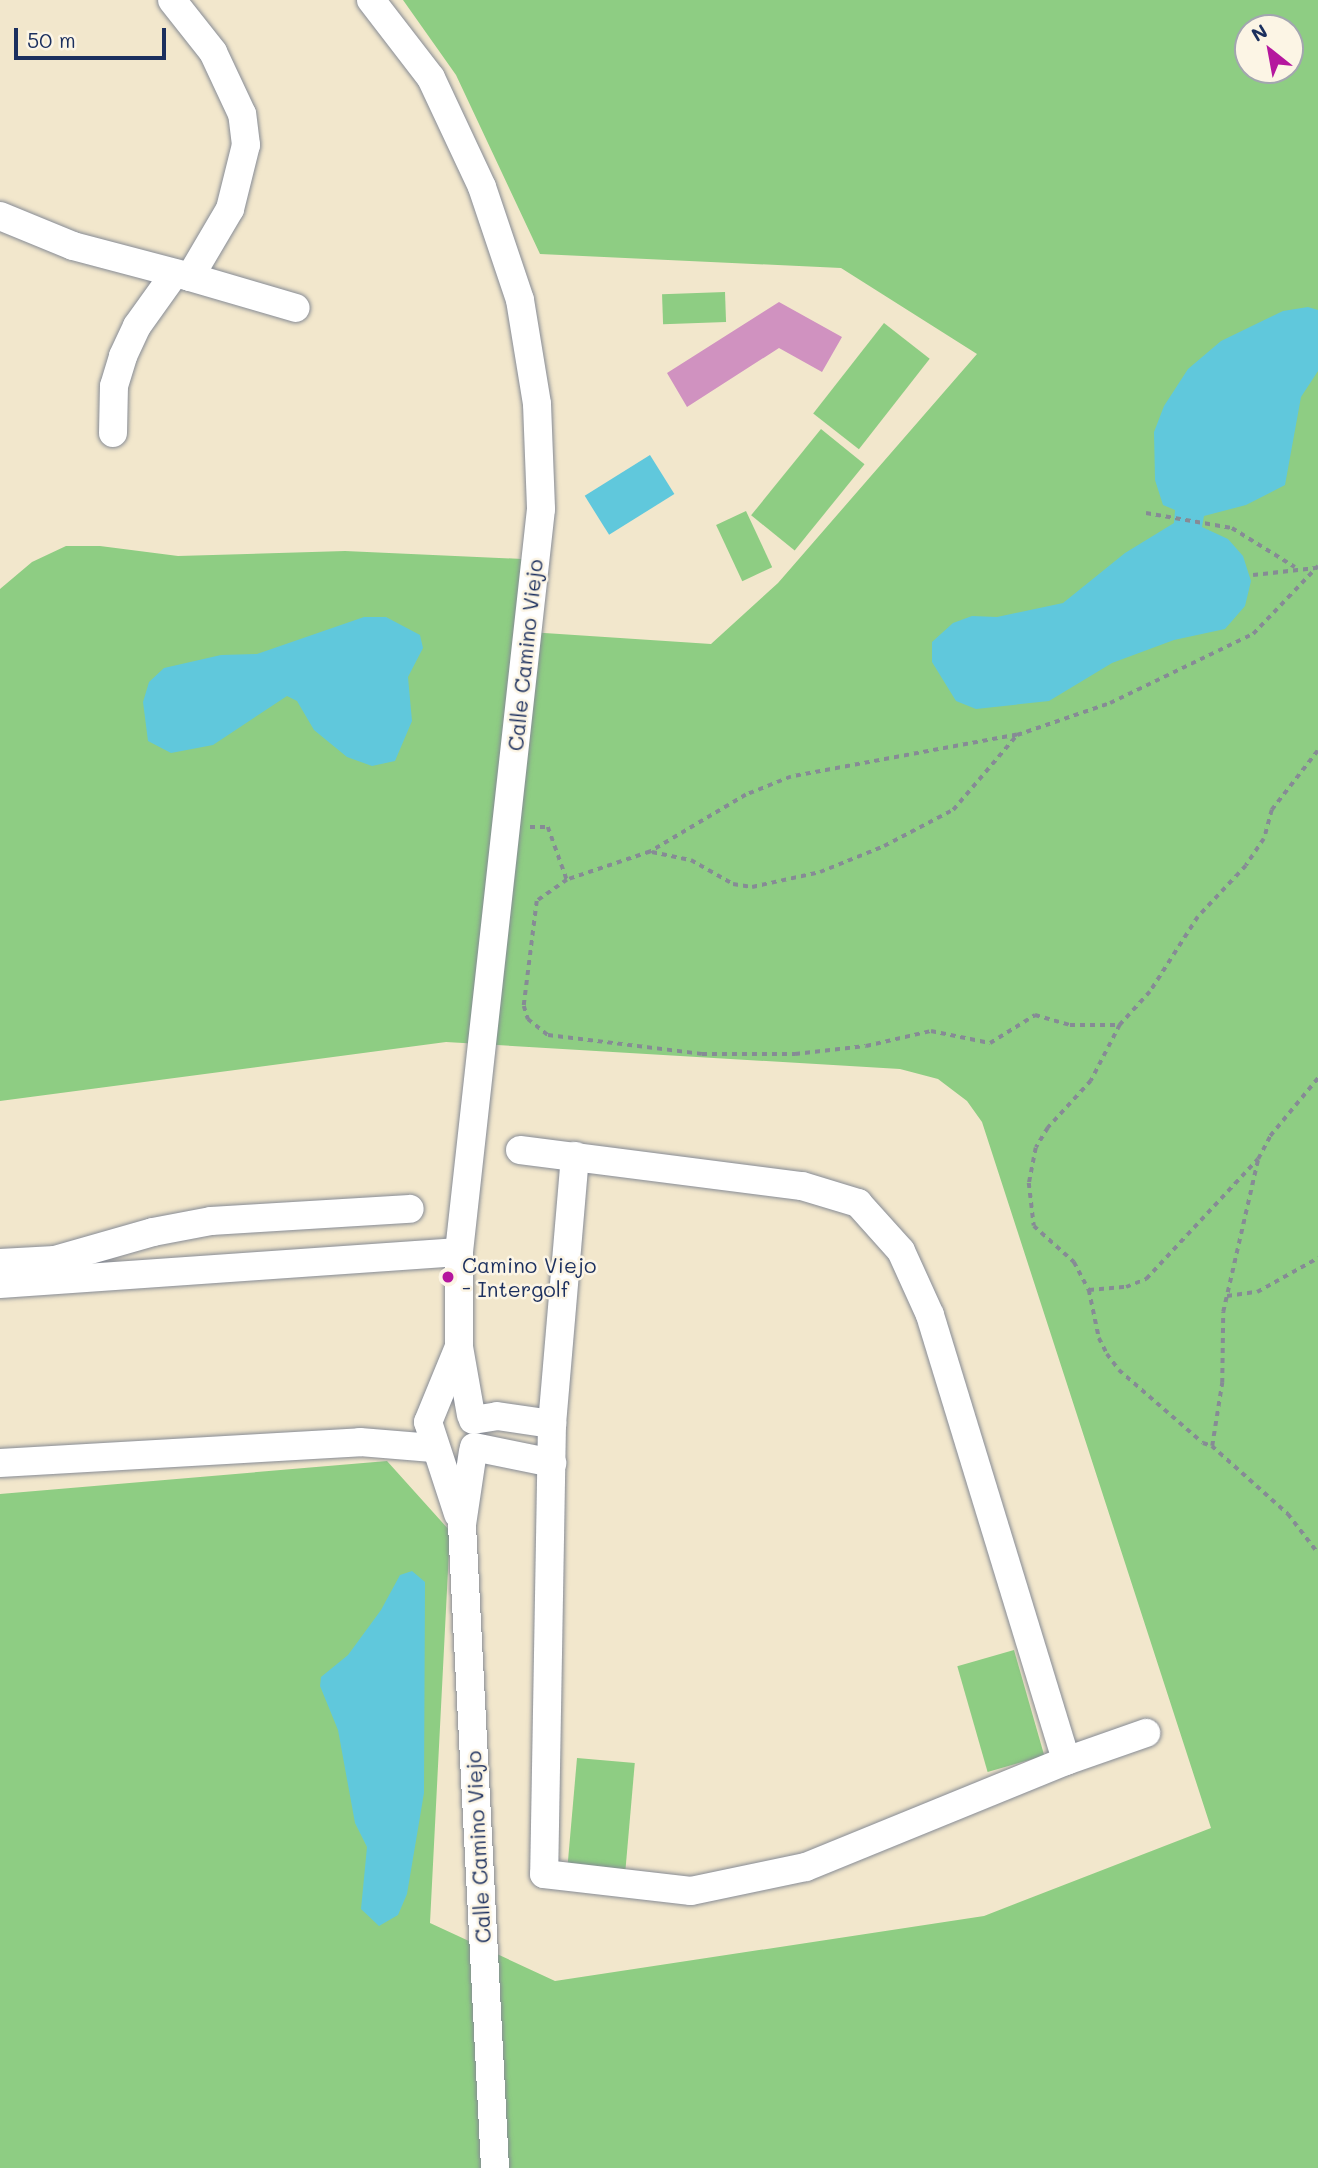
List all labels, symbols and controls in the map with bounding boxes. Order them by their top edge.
scale bar [18,14,170,58]
north arrow [1234,14,1304,84]
text: N [1246,18,1272,47]
text: 50 m [27,26,76,53]
street label: Calle Camino Viejo [502,558,548,752]
place label: Camino Viejo - Intergolf [462,1252,596,1302]
marker: Camino Viejo - Intergolf [440,1269,456,1285]
street label: Calle Camino Viejo [460,1750,496,1944]

